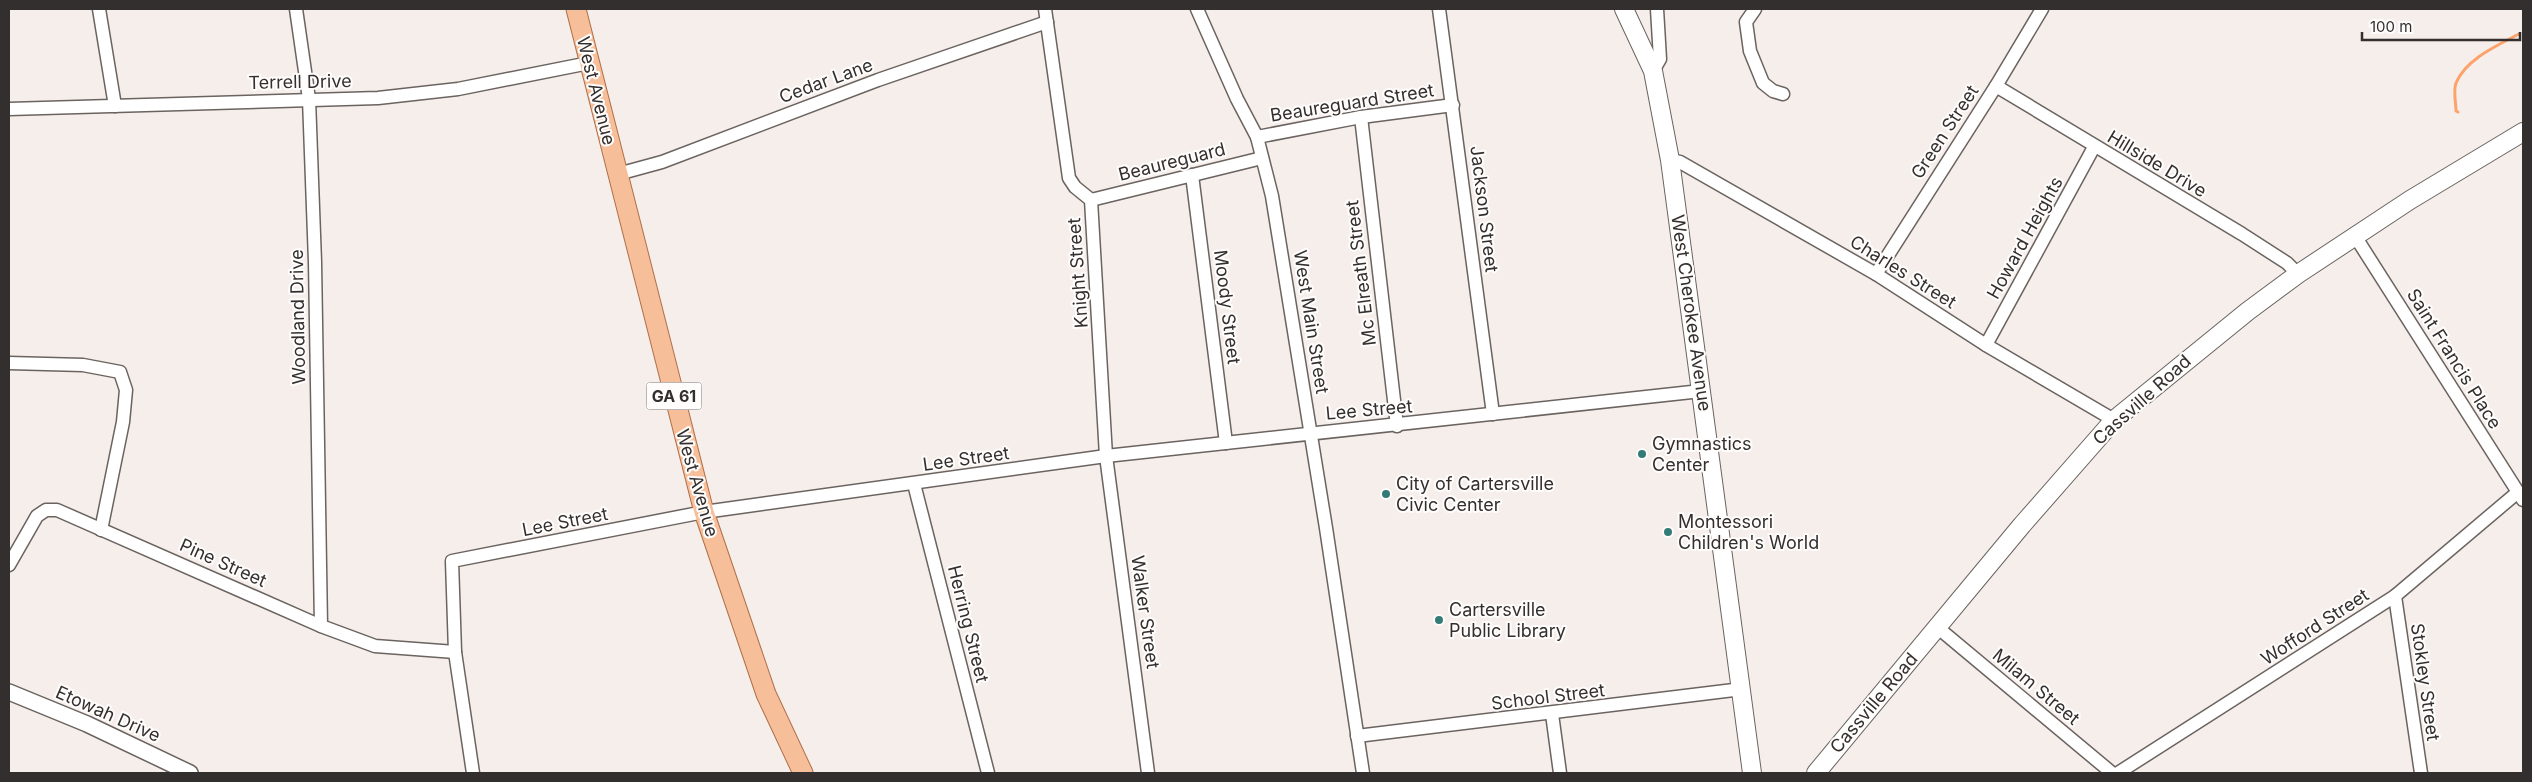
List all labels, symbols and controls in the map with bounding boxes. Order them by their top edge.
scale bar [2362,10,2520,42]
text: 100 m [2370,17,2412,36]
street label: West Avenue [573,34,620,147]
street label: Cedar Lane [776,54,875,107]
street label: Terrell Drive [248,70,352,93]
street label: Beaureguard Street [1269,79,1435,126]
street label: Green Street [1907,81,1983,182]
street label: Hillside Drive [2104,126,2210,201]
street label: Beaureguard [1116,138,1228,185]
street label: Jackson Street [1466,144,1503,274]
street label: Howard Heights [1982,173,2067,302]
street label: Mc Elreath Street [1341,199,1380,347]
street label: West Cherokee Avenue [1667,213,1716,412]
street label: Knight Street [1063,217,1092,329]
street label: Charles Street [1846,231,1960,313]
street label: Woodland Drive [286,249,309,385]
street label: Moody Street [1210,249,1245,365]
street label: West Main Street [1290,249,1333,395]
street label: Saint Francis Place [2403,285,2506,433]
street label: Cassville Road [2088,350,2195,449]
road number: GA 61 [646,382,702,410]
street label: Lee Street [1325,395,1413,424]
street label: West Avenue [672,427,723,539]
place label: Gymnastics Center [1652,433,1752,475]
street label: Lee Street [921,442,1011,475]
marker: Gymnastics Center [1636,448,1648,460]
place label: City of Cartersville Civic Center [1396,473,1554,515]
marker: City of Cartersville Civic Center [1380,488,1392,500]
street label: Lee Street [520,503,610,540]
place label: Montessori Children's World [1678,511,1819,553]
marker: Montessori Children's World [1662,526,1674,538]
street label: Pine Street [177,534,270,591]
street label: Walker Street [1127,554,1164,670]
street label: Herring Street [944,563,993,685]
street label: Wofford Street [2257,584,2372,669]
place label: Cartersville Public Library [1449,599,1566,641]
marker: Cartersville Public Library [1433,614,1445,626]
street label: Stokley Street [2407,622,2444,742]
street label: Milam Street [1989,644,2084,729]
street label: Cassville Road [1826,648,1922,757]
street label: School Street [1490,679,1606,714]
street label: Etowah Drive [53,681,164,746]

